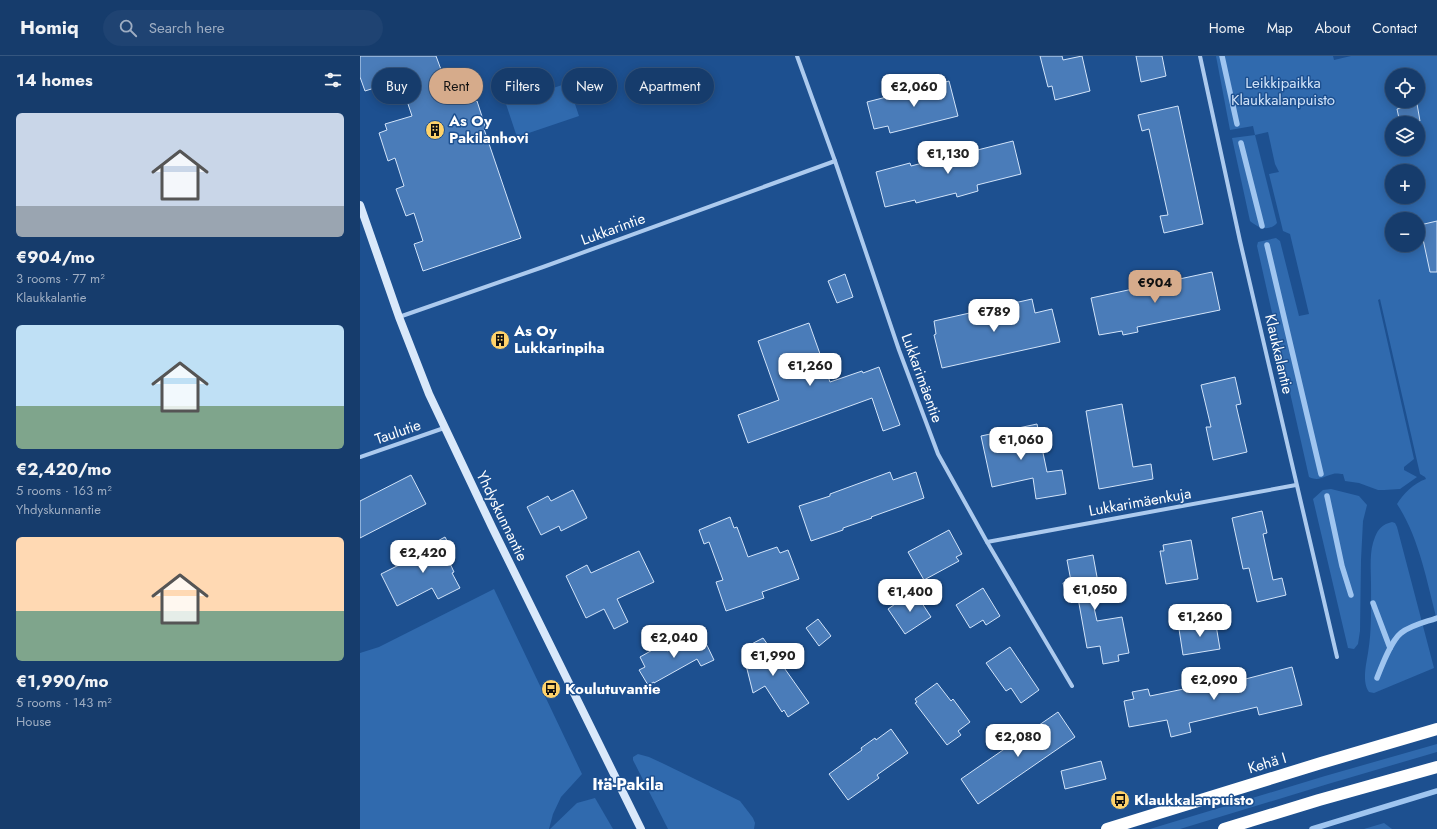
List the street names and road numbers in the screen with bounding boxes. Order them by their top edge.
street label: Lukkarintie [578,207,648,251]
street label: Klaukkalantie [1259,312,1299,396]
street label: Lukkarimäentie [896,330,948,426]
street label: Taulutie [372,414,424,450]
street label: Yhdyskunnantie [471,467,533,565]
street label: Lukkarimäenkuja [1087,482,1193,522]
street label: Kehä I [1245,747,1289,779]

